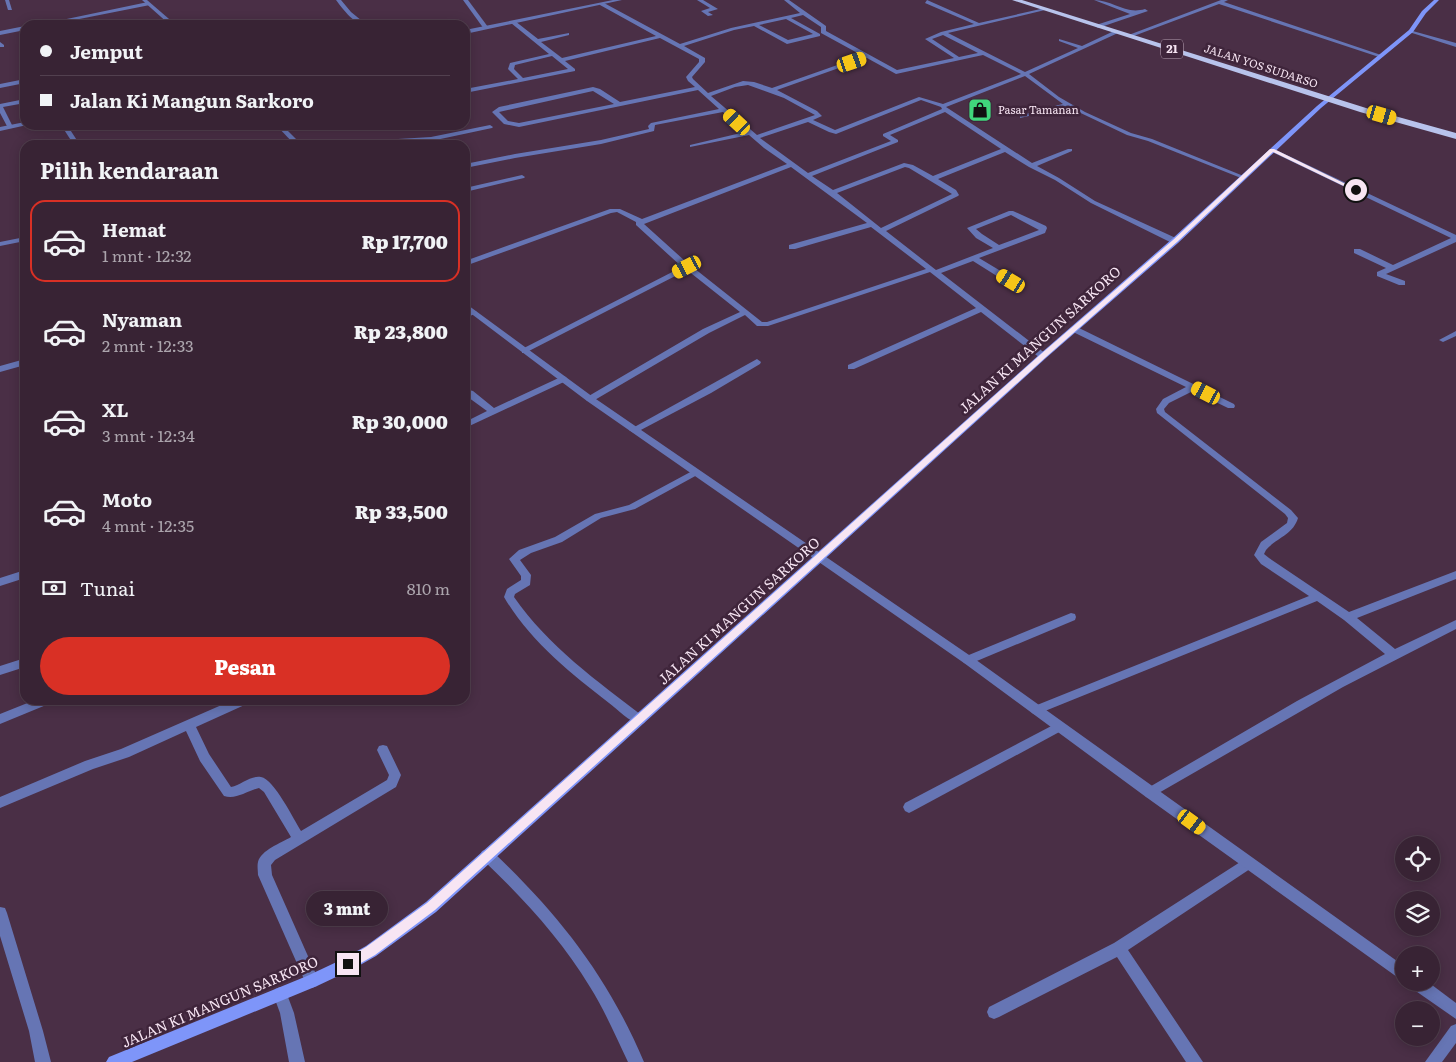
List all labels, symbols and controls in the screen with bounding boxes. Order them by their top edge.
text: Jemput [70,37,143,65]
street label: JALAN YOS SUDARSO [1202,39,1320,91]
road number: 21 [1161,40,1183,59]
car [835,50,868,74]
text: Jalan Ki Mangun Sarkoro [70,86,314,114]
shop icon: Pasar Tamanan [967,97,993,123]
place label: Pasar Tamanan [998,101,1079,117]
car [1365,104,1398,126]
car [720,106,753,138]
text: Pilih kendaraan [40,153,219,186]
route start [1345,179,1367,201]
text: Hemat [102,215,166,243]
icon: car [42,219,87,264]
text: Rp 17,700 [361,227,448,255]
text: 1 mnt · 12:32 [102,243,191,267]
car [670,254,703,280]
street label: JALAN KI MANGUN SARKORO [954,261,1125,417]
car [994,267,1027,295]
text: Nyaman [102,305,182,333]
icon: car [42,309,87,354]
text: Rp 23,800 [354,317,448,345]
text: 2 mnt · 12:33 [102,333,194,357]
car [1189,380,1222,406]
text: XL [102,395,129,423]
icon: car [42,399,87,444]
text: Rp 30,000 [352,407,448,435]
text: 3 mnt · 12:34 [102,423,195,447]
text: Moto [102,485,152,513]
icon: car [42,489,87,534]
text: Rp 33,500 [355,497,448,525]
text: 4 mnt · 12:35 [102,513,194,537]
street label: JALAN KI MANGUN SARKORO [653,532,824,688]
icon: cash [40,574,68,602]
text: Tunai [80,574,135,602]
text: 810 m [407,576,450,600]
button: Pesan [40,637,450,695]
car [1175,807,1208,837]
map controls [1395,836,1440,1046]
button: locate [1395,836,1440,881]
button: layers [1395,891,1440,936]
callout: 3 mnt [307,892,389,926]
text: 3 mnt [324,896,370,920]
button: + [1395,946,1440,991]
street label: JALAN KI MANGUN SARKORO [118,951,321,1052]
route end [337,953,359,975]
button: − [1395,1001,1440,1046]

